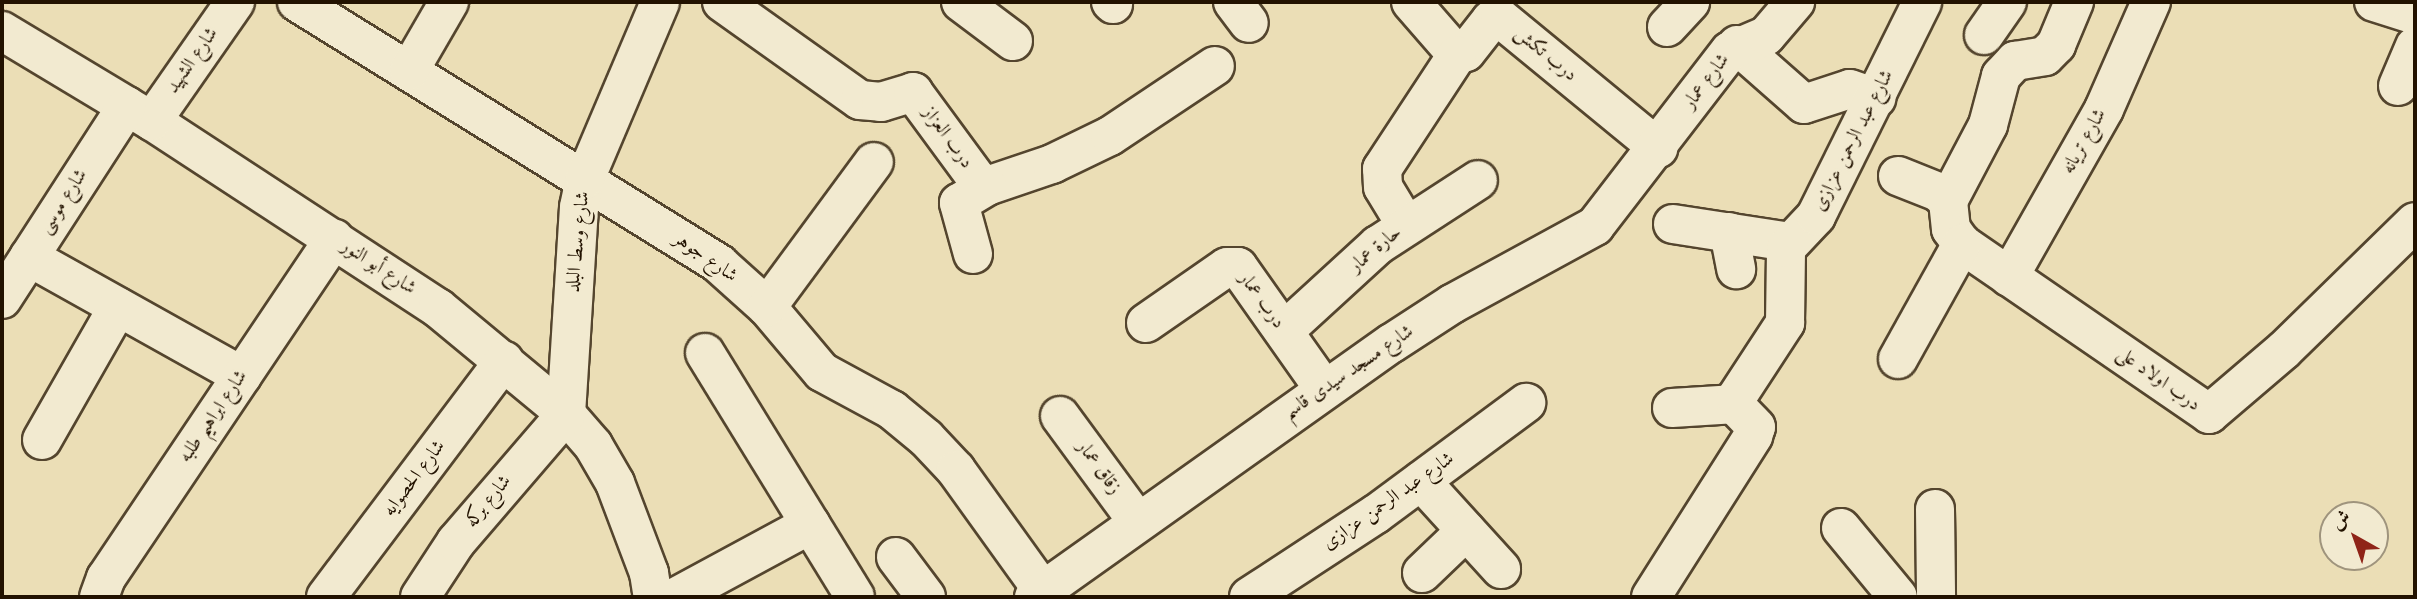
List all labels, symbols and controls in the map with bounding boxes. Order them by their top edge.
street label: درب تكش [1509,23,1581,87]
street label: شارع الشهيد [162,24,224,98]
street label: شارع عمار [1679,50,1735,114]
street label: شارع عبد الرحمن عزازى [1809,67,1899,215]
street label: درب العزاز [917,102,977,174]
street label: شارع تريانه [2058,105,2112,179]
street label: شارع موسى [35,165,93,239]
street label: شارع وسط البلد [562,190,596,294]
street label: حارة عمار [1345,222,1407,278]
street label: شارع جوهر [669,228,741,288]
street label: شارع أبو النور [336,235,420,301]
street label: درب عمار [1233,268,1289,334]
street label: شارع مسجد سيدى قاسم [1279,321,1419,425]
street label: درب اولاد على [2112,343,2204,417]
street label: شارع ابراهيم طلبه [175,366,253,468]
street label: شارع الحصوايه [379,436,451,522]
street label: زقاق عمار [1071,437,1125,499]
street label: شارع عبد الرحمن عزازى [1319,448,1459,556]
street label: شارع بركه [461,471,517,533]
north arrow [2319,501,2389,571]
text: ش [2328,508,2355,534]

